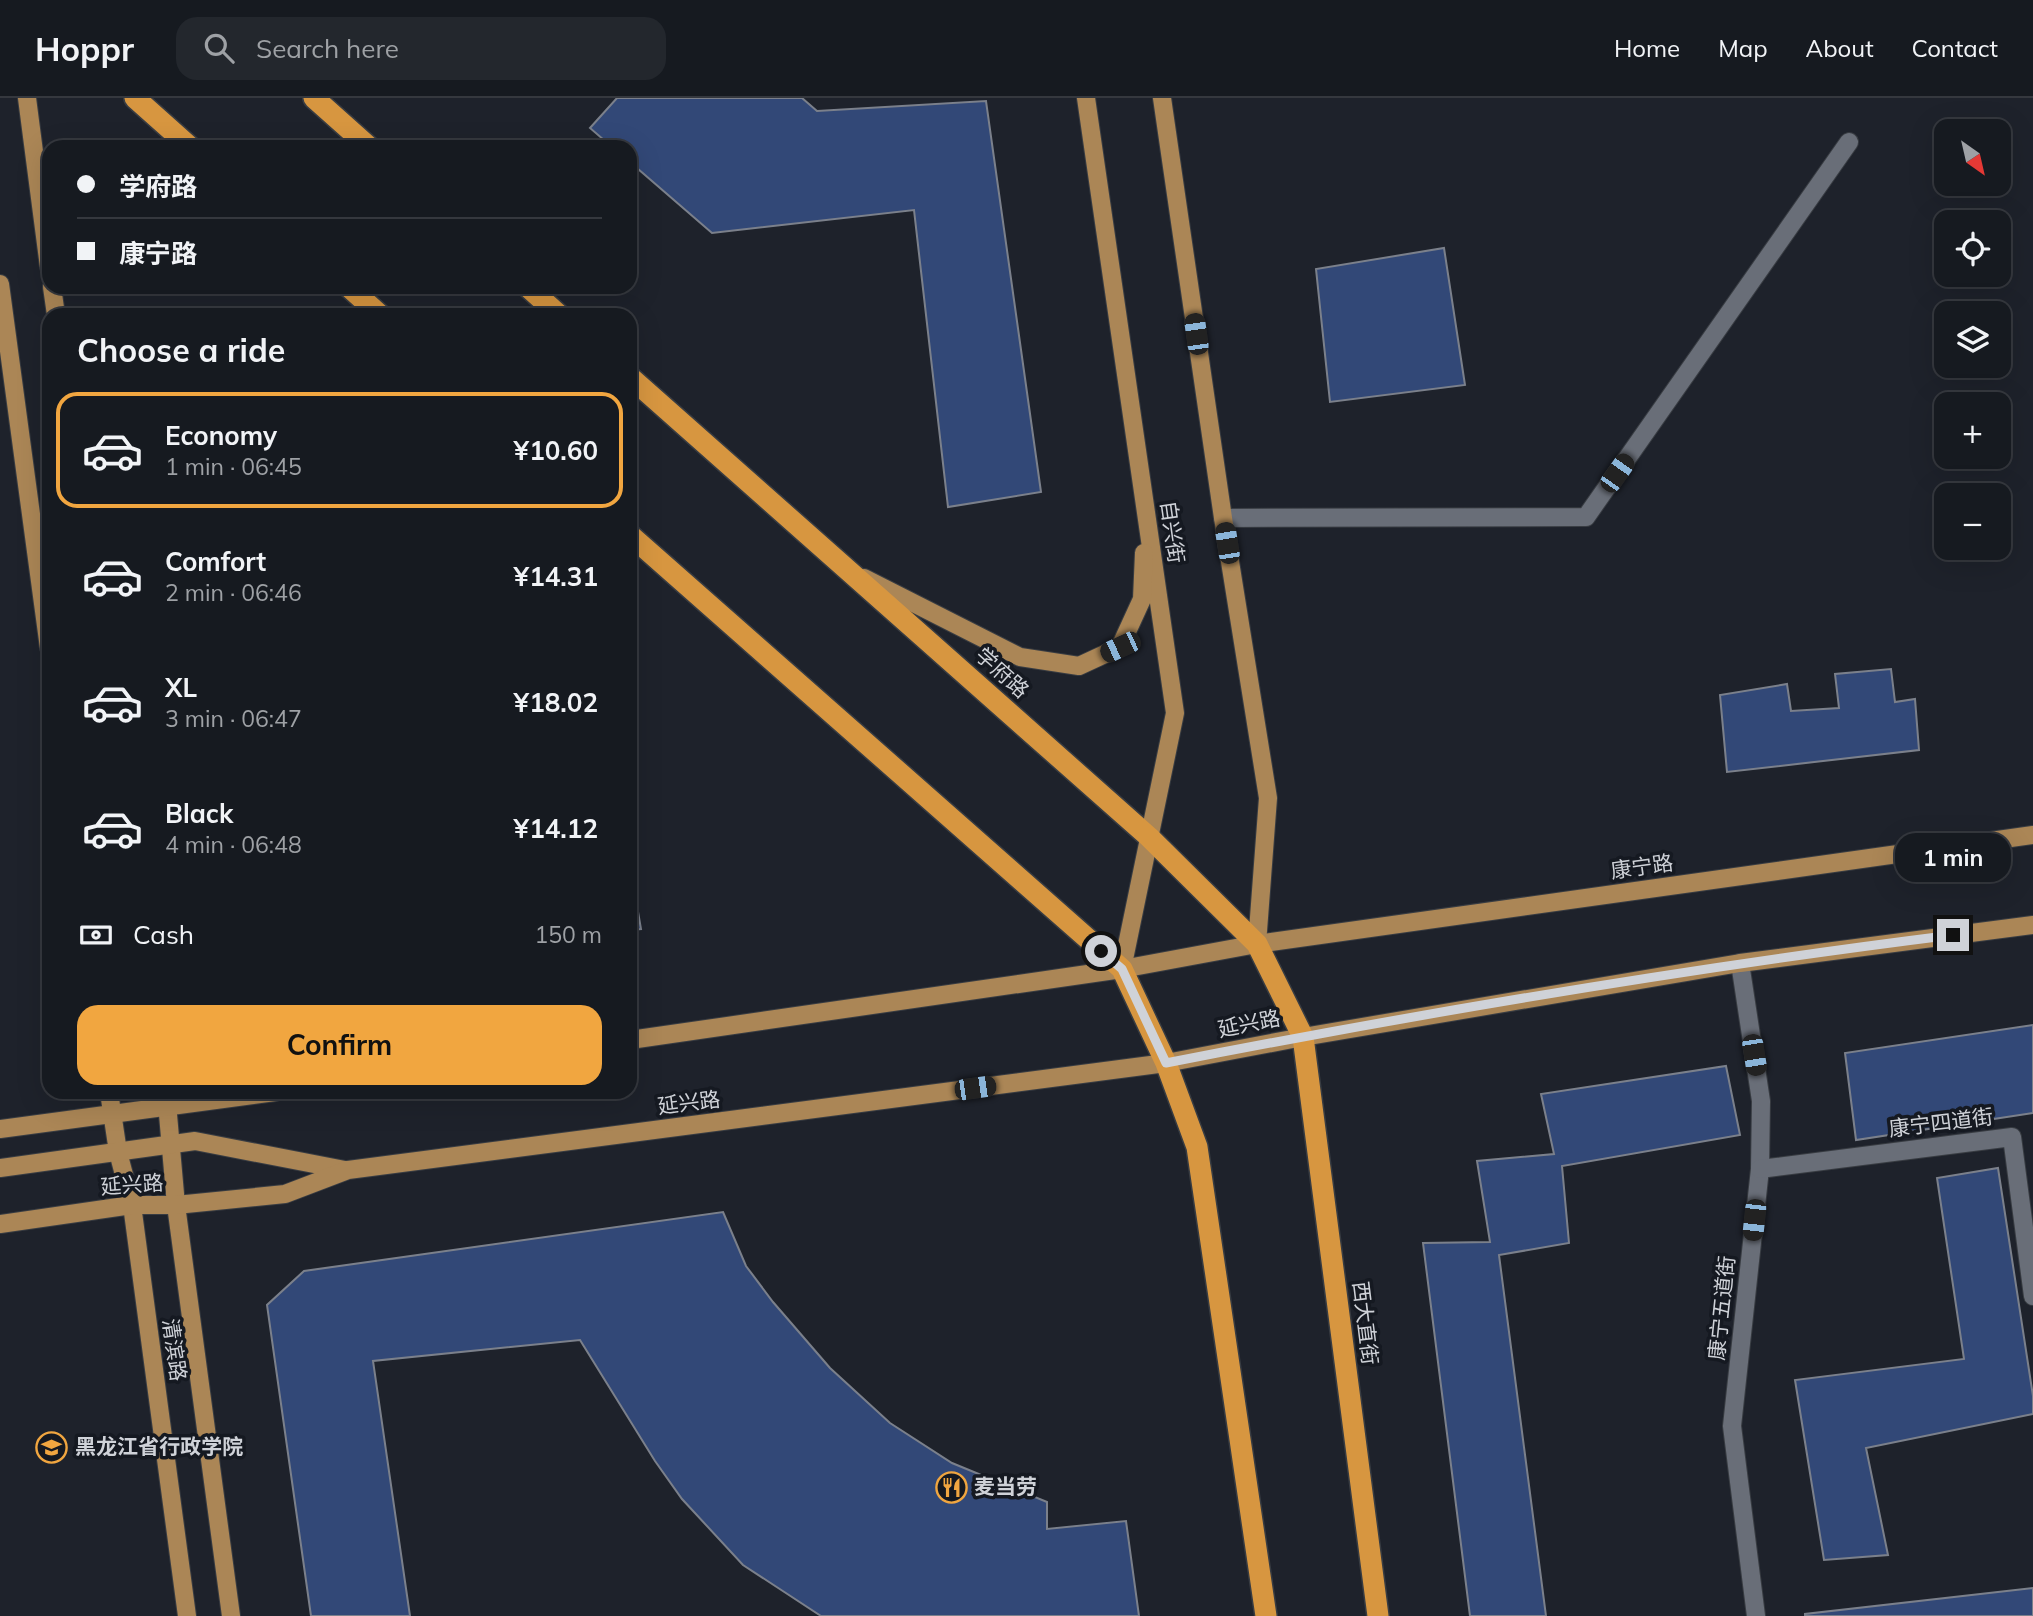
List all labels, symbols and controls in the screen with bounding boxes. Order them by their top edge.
search box [176,17,666,80]
text: Hoppr [35,28,134,69]
icon: search [200,29,238,67]
text: Search here [256,32,399,65]
text: Home [1614,33,1680,63]
text: Map [1718,33,1768,63]
text: About [1806,33,1874,63]
text: Contact [1912,33,1998,63]
north arrow [1934,119,2011,196]
map controls [1934,119,2011,560]
text: 学府路 [119,170,197,203]
button: locate [1934,210,2011,287]
text: 康宁路 [119,237,197,270]
button: layers [1934,301,2011,378]
car [1183,312,1210,356]
text: Choose a ride [77,330,285,370]
button: + [1934,392,2011,469]
icon: car [81,419,144,482]
text: Economy [165,419,277,452]
text: ¥10.60 [514,434,598,467]
car [1597,450,1638,496]
text: 1 min · 06:45 [165,452,302,481]
button: − [1934,483,2011,560]
street label: 自兴街 [1156,499,1190,565]
car [1214,521,1241,565]
icon: car [81,545,144,608]
text: Comfort [165,545,266,578]
text: ¥14.31 [514,560,598,593]
text: 2 min · 06:46 [165,578,302,607]
car [1097,629,1144,665]
street label: 学府路 [971,642,1035,703]
icon: car [81,671,144,734]
text: XL [165,671,197,704]
text: ¥18.02 [514,686,598,719]
text: 3 min · 06:47 [165,704,302,733]
icon: car [81,797,144,860]
text: Black [165,797,233,830]
text: ¥14.12 [514,812,598,845]
text: 4 min · 06:48 [165,830,302,859]
callout: 1 min [1895,834,2011,882]
text: 1 min [1923,843,1983,872]
street label: 康宁路 [1609,849,1675,883]
icon: cash [77,916,115,954]
text: Cash [133,918,194,951]
route end [1937,919,1969,951]
text: 150 m [534,920,602,949]
route start [1085,935,1117,967]
street label: 延兴路 [1215,1004,1282,1042]
button: Confirm [77,1005,602,1085]
car [1741,1033,1768,1077]
car [953,1075,998,1101]
street label: 延兴路 [656,1085,722,1119]
street label: 康宁四道街 [1887,1103,1995,1141]
street label: 延兴路 [100,1169,164,1199]
car [1742,1198,1767,1242]
street label: 康宁五道街 [1703,1254,1739,1361]
street label: 西大直街 [1348,1280,1384,1366]
street label: 清滨路 [158,1317,192,1383]
school or university icon: 黑龙江省行政学院 [35,1430,69,1464]
place label: 黑龙江省行政学院 [75,1433,243,1459]
restaurant icon: 麦当劳 [934,1470,968,1504]
place label: 麦当劳 [974,1473,1037,1499]

